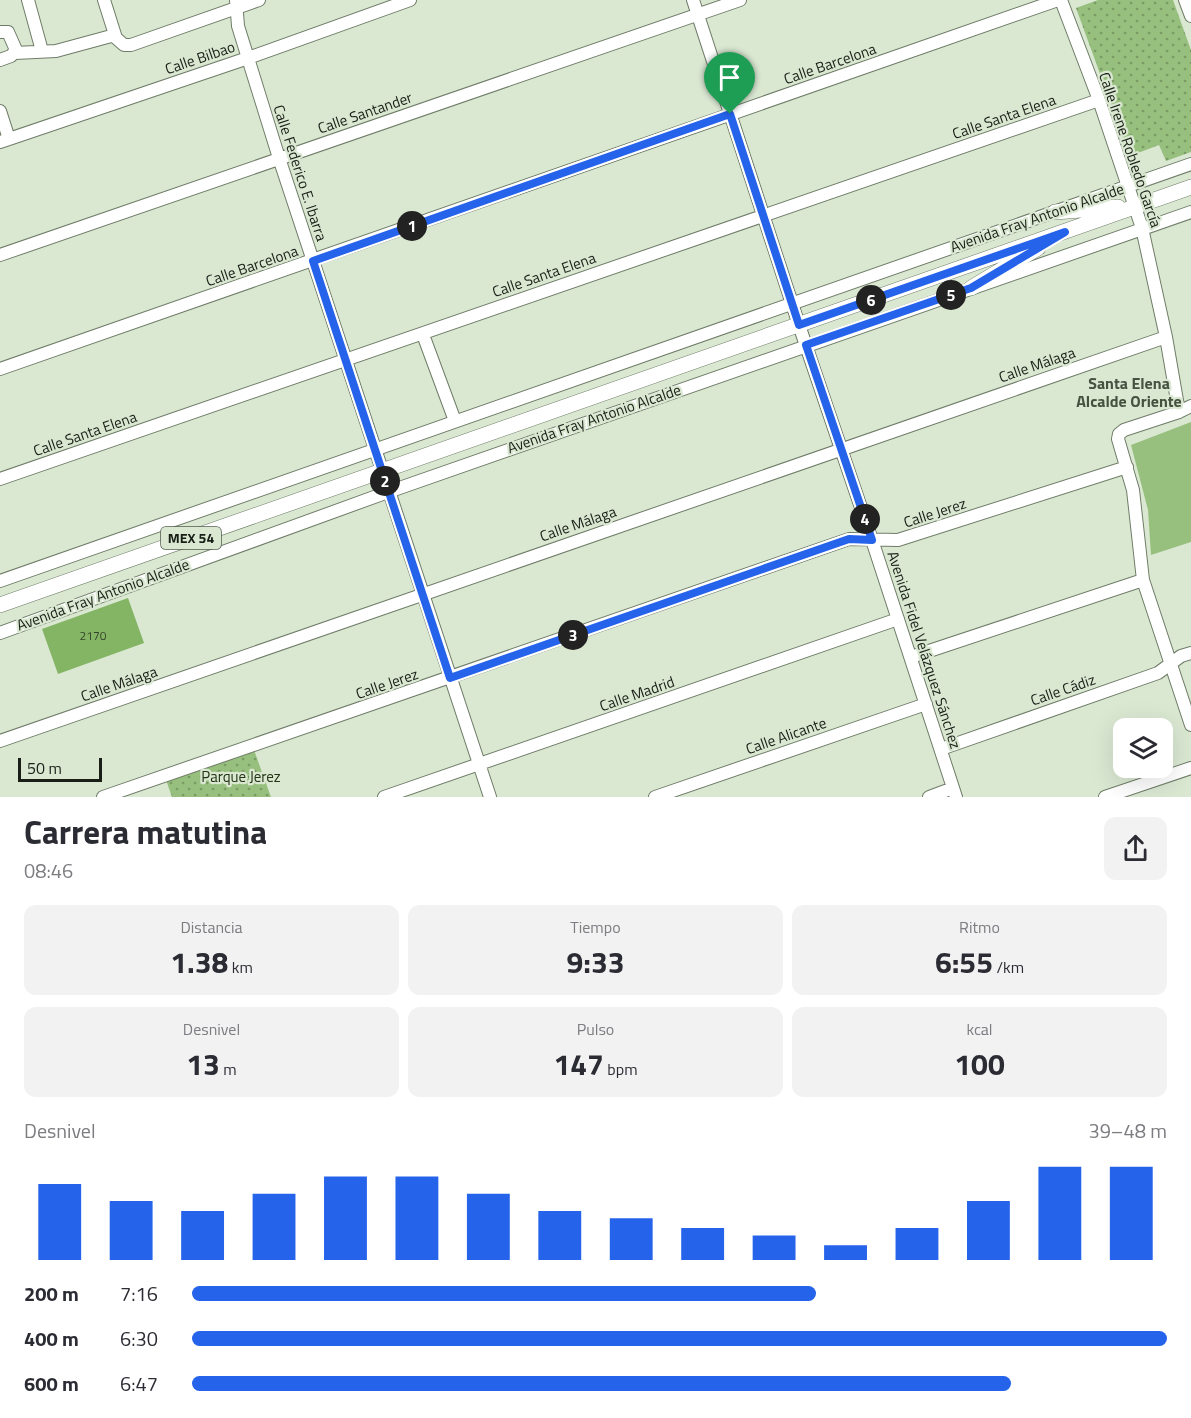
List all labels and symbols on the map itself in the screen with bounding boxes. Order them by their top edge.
street label: Calle Bilbao [162,35,238,80]
street label: Calle Barcelona [781,37,880,90]
pin [704,52,755,114]
street label: Calle Irene Robledo García [1093,69,1168,231]
street label: Calle Santander [314,86,415,139]
street label: Calle Santa Elena [949,88,1059,145]
street label: Calle Federico E. Ibarra [268,102,334,244]
street label: Avenida Fray Antonio Alcalde [947,177,1127,258]
pin: 1 [397,211,427,241]
street label: Calle Barcelona [203,239,302,292]
street label: Calle Santa Elena [489,246,599,303]
pin: 5 [936,280,966,310]
pin: 6 [856,285,886,315]
street label: Calle Málaga [995,341,1079,388]
district label: Santa Elena Alcalde Oriente [1076,371,1182,413]
street label: Avenida Fray Antonio Alcalde [504,378,684,459]
street label: Calle Santa Elena [30,405,140,462]
pin: 2 [370,466,400,496]
street label: Calle Jerez [900,492,969,533]
street label: Calle Málaga [536,500,620,547]
pin: 4 [850,504,880,534]
road number: MEX 54 [161,527,221,549]
street label: Avenida Fidel Velázquez Sánchez [882,548,967,752]
street label: Avenida Fray Antonio Alcalde [13,553,192,637]
pin: 3 [558,620,588,650]
house number: 2170 [80,626,107,645]
street label: Calle Málaga [77,660,161,707]
street label: Calle Jerez [352,662,421,705]
street label: Calle Cádiz [1027,668,1099,711]
street label: Calle Madrid [596,670,677,717]
street label: Calle Alicante [742,711,829,760]
scale bar [18,755,102,782]
park label: Parque Jerez [201,765,281,788]

